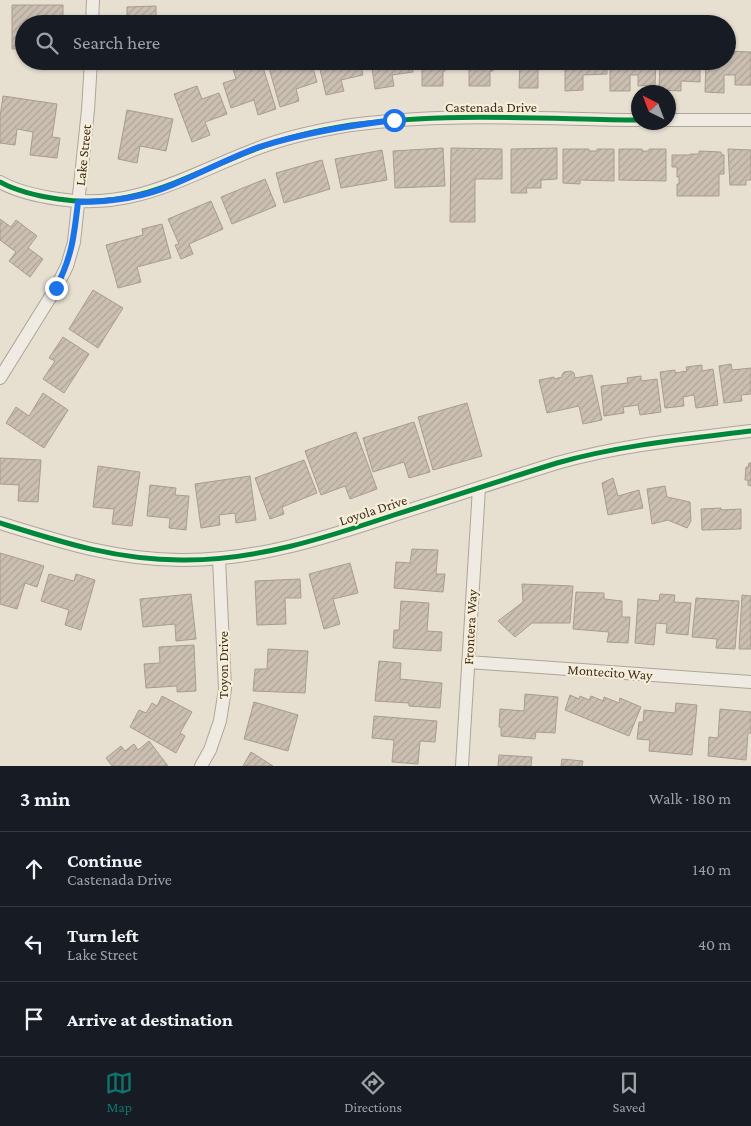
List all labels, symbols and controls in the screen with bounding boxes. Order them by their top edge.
search box [15,15,736,70]
icon: search [33,29,61,57]
text: Search here [73,32,160,53]
north arrow [631,85,676,130]
street label: Castenada Drive [445,99,537,115]
route start [383,109,406,132]
street label: Lake Street [72,123,94,186]
route end [45,277,68,300]
street label: Loyola Drive [337,492,409,528]
street label: Frontera Way [460,588,480,665]
street label: Toyon Drive [215,631,231,699]
street label: Montecito Way [567,661,654,683]
text: 3 min [20,787,70,811]
text: Walk · 180 m [649,790,731,807]
text: Continue [67,850,142,871]
icon: ahead [20,855,48,883]
text: 140 m [693,861,731,878]
text: Castenada Drive [67,871,172,888]
text: Turn left [67,925,139,946]
icon: left [20,930,48,958]
text: 40 m [698,936,731,953]
text: Lake Street [67,946,137,963]
icon: arrive [20,1005,48,1033]
text: Arrive at destination [67,1009,233,1030]
tab: Map [105,1069,133,1115]
tab: Directions [344,1069,402,1115]
tab: Saved [613,1069,646,1115]

